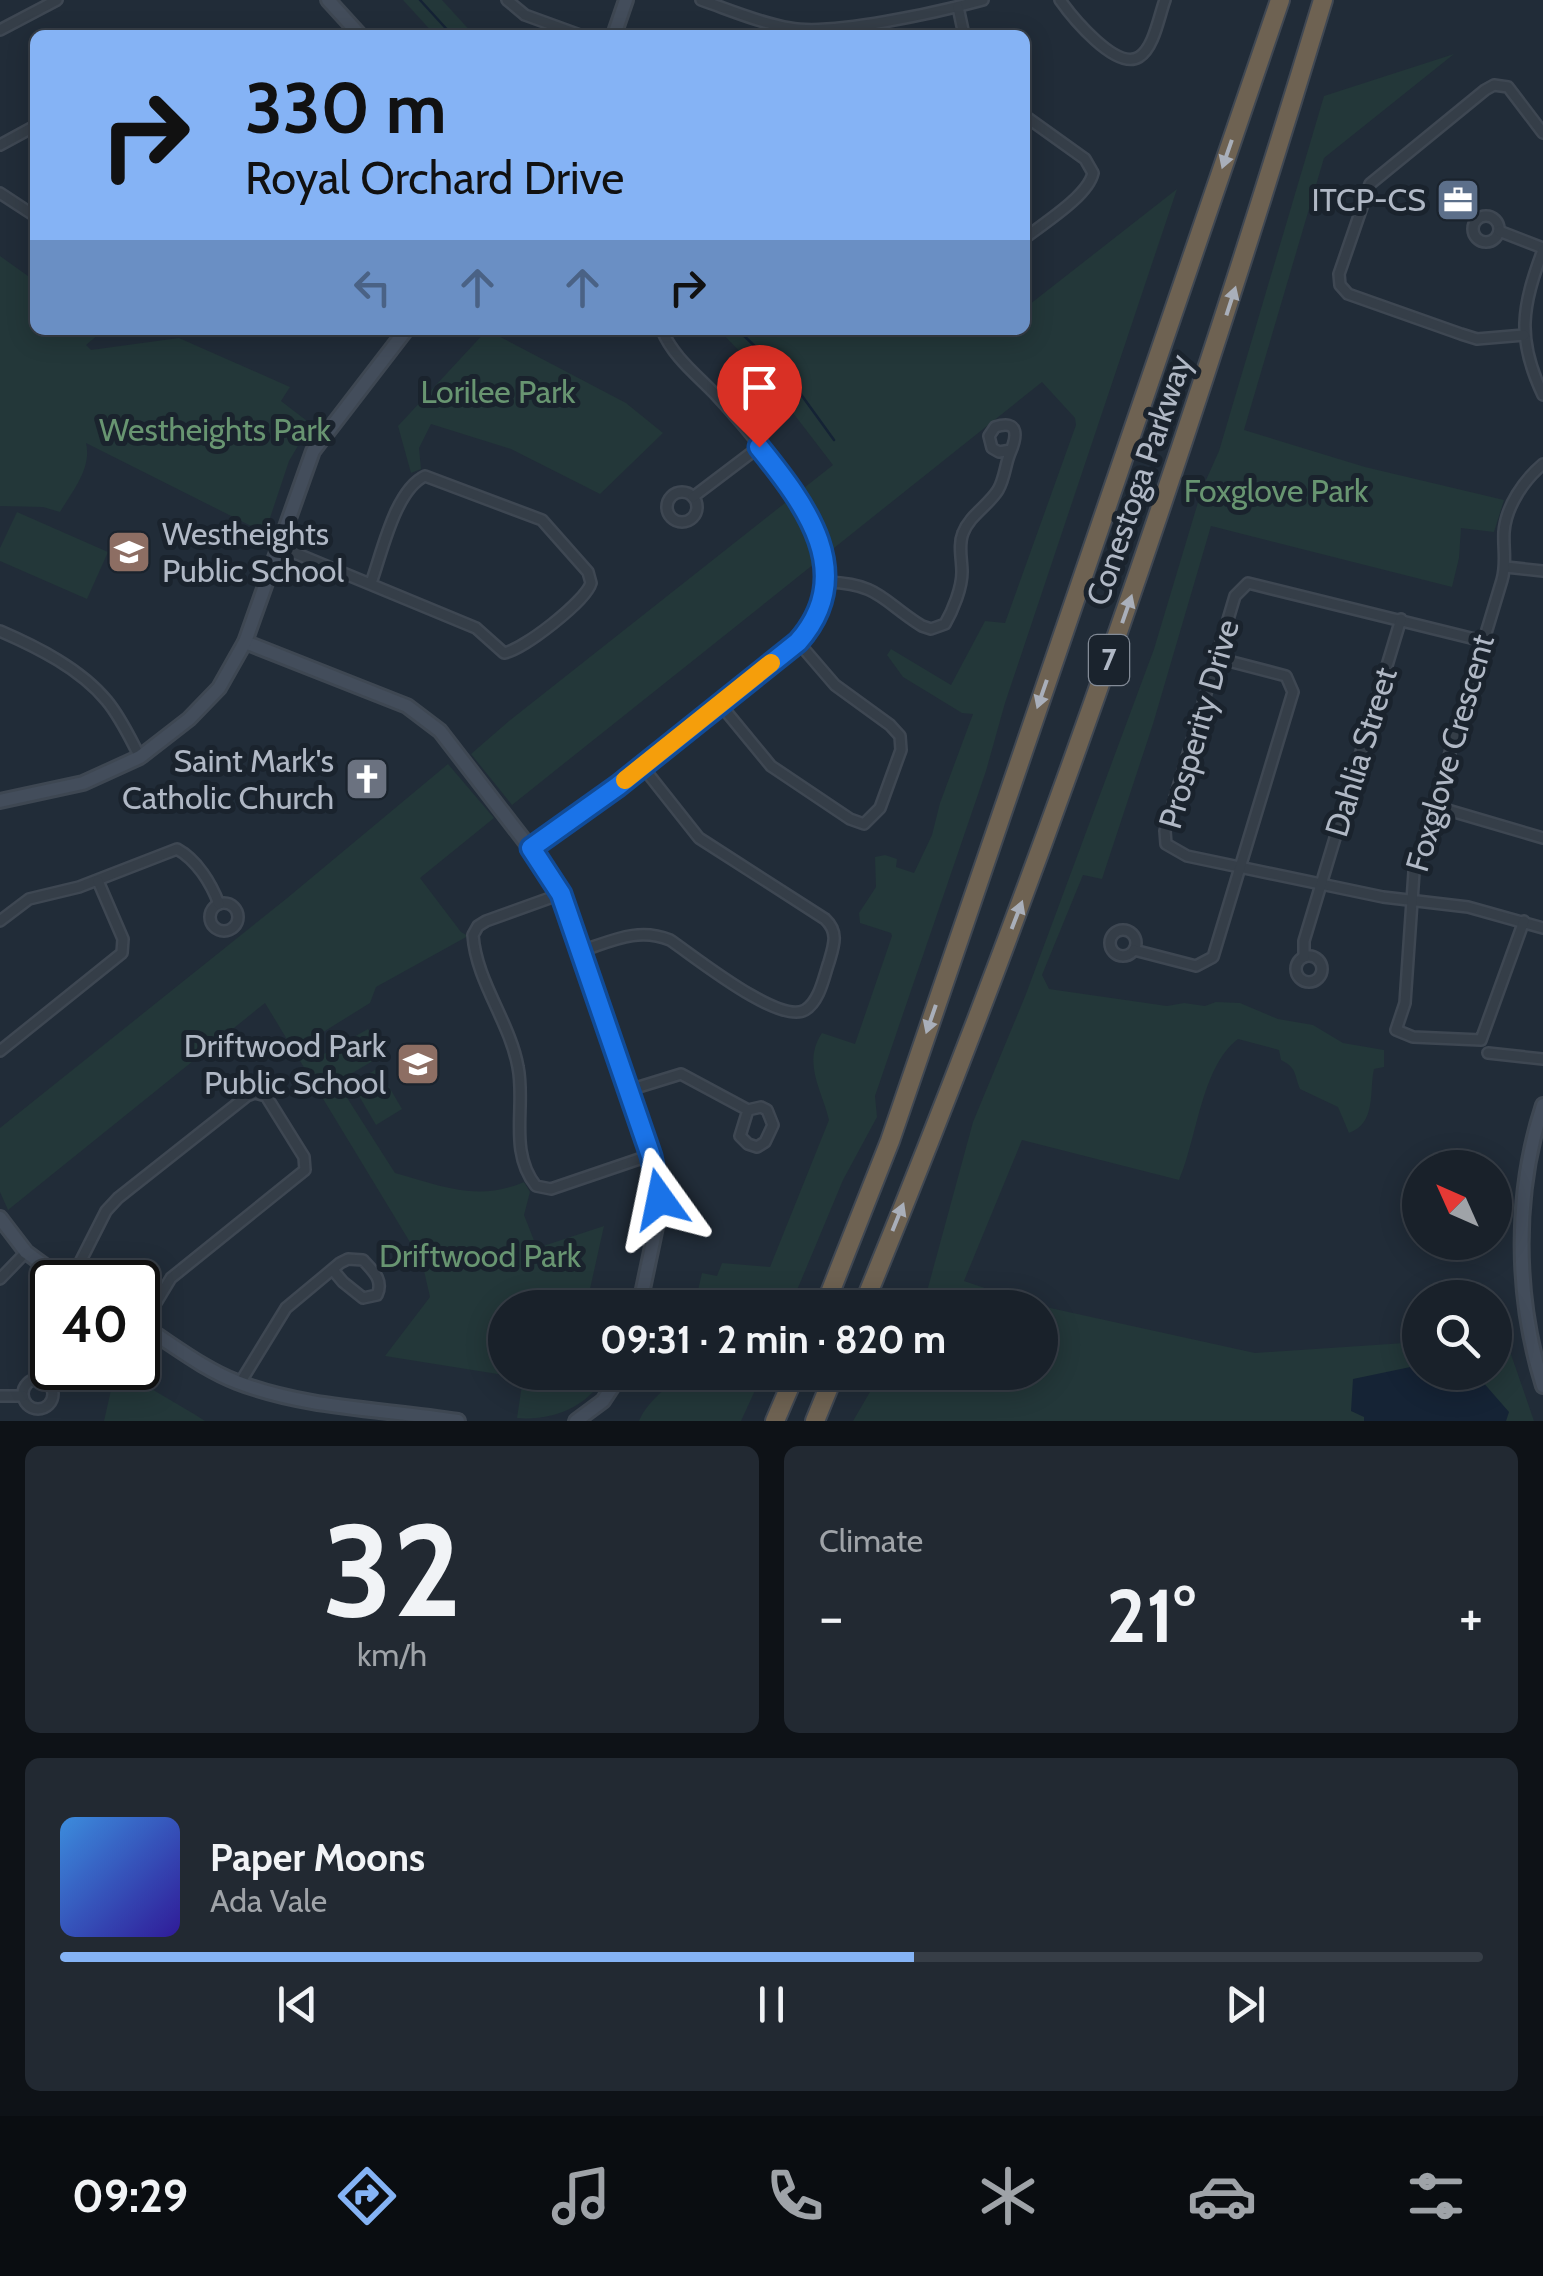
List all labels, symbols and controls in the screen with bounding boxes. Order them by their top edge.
text: 330 m [245,65,446,151]
icon: right [80,70,210,200]
one-way arrow [1219,140,1234,170]
text: Royal Orchard Drive [245,151,624,205]
office icon: ITCP-CS [1435,177,1481,223]
place label: ITCP-CS [1312,180,1426,219]
icon: left [345,260,400,315]
icon: ahead [450,260,505,315]
icon: ahead [555,260,610,315]
icon: right [660,260,715,315]
one-way arrow [1224,285,1239,316]
pin [717,345,802,448]
street label: Conestoga Parkway [1077,349,1200,610]
icon: arrive [732,360,787,415]
park label: Lorilee Park [420,372,576,411]
park label: Westheights Park [99,410,332,449]
park label: Foxglove Park [1184,471,1369,510]
place label: Westheights Public School [162,514,344,590]
school or university icon: Westheights Public School [106,529,152,575]
one-way arrow [1120,593,1135,623]
street label: Prosperity Drive [1150,615,1247,833]
street label: Foxglove Crescent [1397,630,1502,876]
road number: 7 [1089,635,1129,685]
street label: Dahlia Street [1316,662,1405,841]
one-way arrow [1034,679,1049,709]
place label: Saint Mark's Catholic Church [122,741,334,817]
church icon: Saint Mark's Catholic Church [344,756,390,802]
one-way arrow [1010,899,1025,929]
one-way arrow [923,1005,938,1035]
place label: Driftwood Park Public School [184,1026,387,1102]
school or university icon: Driftwood Park Public School [395,1041,441,1087]
position arrow [608,1147,712,1251]
north arrow [1402,1150,1512,1260]
map controls [1402,1150,1512,1390]
one-way arrow [891,1202,906,1232]
park label: Driftwood Park [379,1236,582,1275]
speed limit sign: 40 [30,1260,160,1390]
button: search [1402,1280,1512,1390]
text: 09:31 · 2 min · 820 m [600,1316,946,1363]
text: 32 [323,1491,461,1649]
text: Climate [819,1521,923,1560]
text: 21° [1106,1570,1196,1661]
text: − [819,1583,843,1650]
text: + [1459,1583,1483,1650]
text: km/h [357,1635,427,1674]
text: Paper Moons [210,1834,425,1881]
text: Ada Vale [210,1881,327,1920]
icon: previous [270,1977,325,2032]
icon: pause [744,1977,799,2032]
icon: next [1218,1977,1273,2032]
icon: directions [332,2161,402,2231]
icon: music [546,2161,616,2231]
icon: phone [760,2161,830,2231]
icon: climate [973,2161,1043,2231]
icon: car [1187,2161,1257,2231]
icon: filters [1401,2161,1471,2231]
text: 09:29 [72,2169,188,2223]

